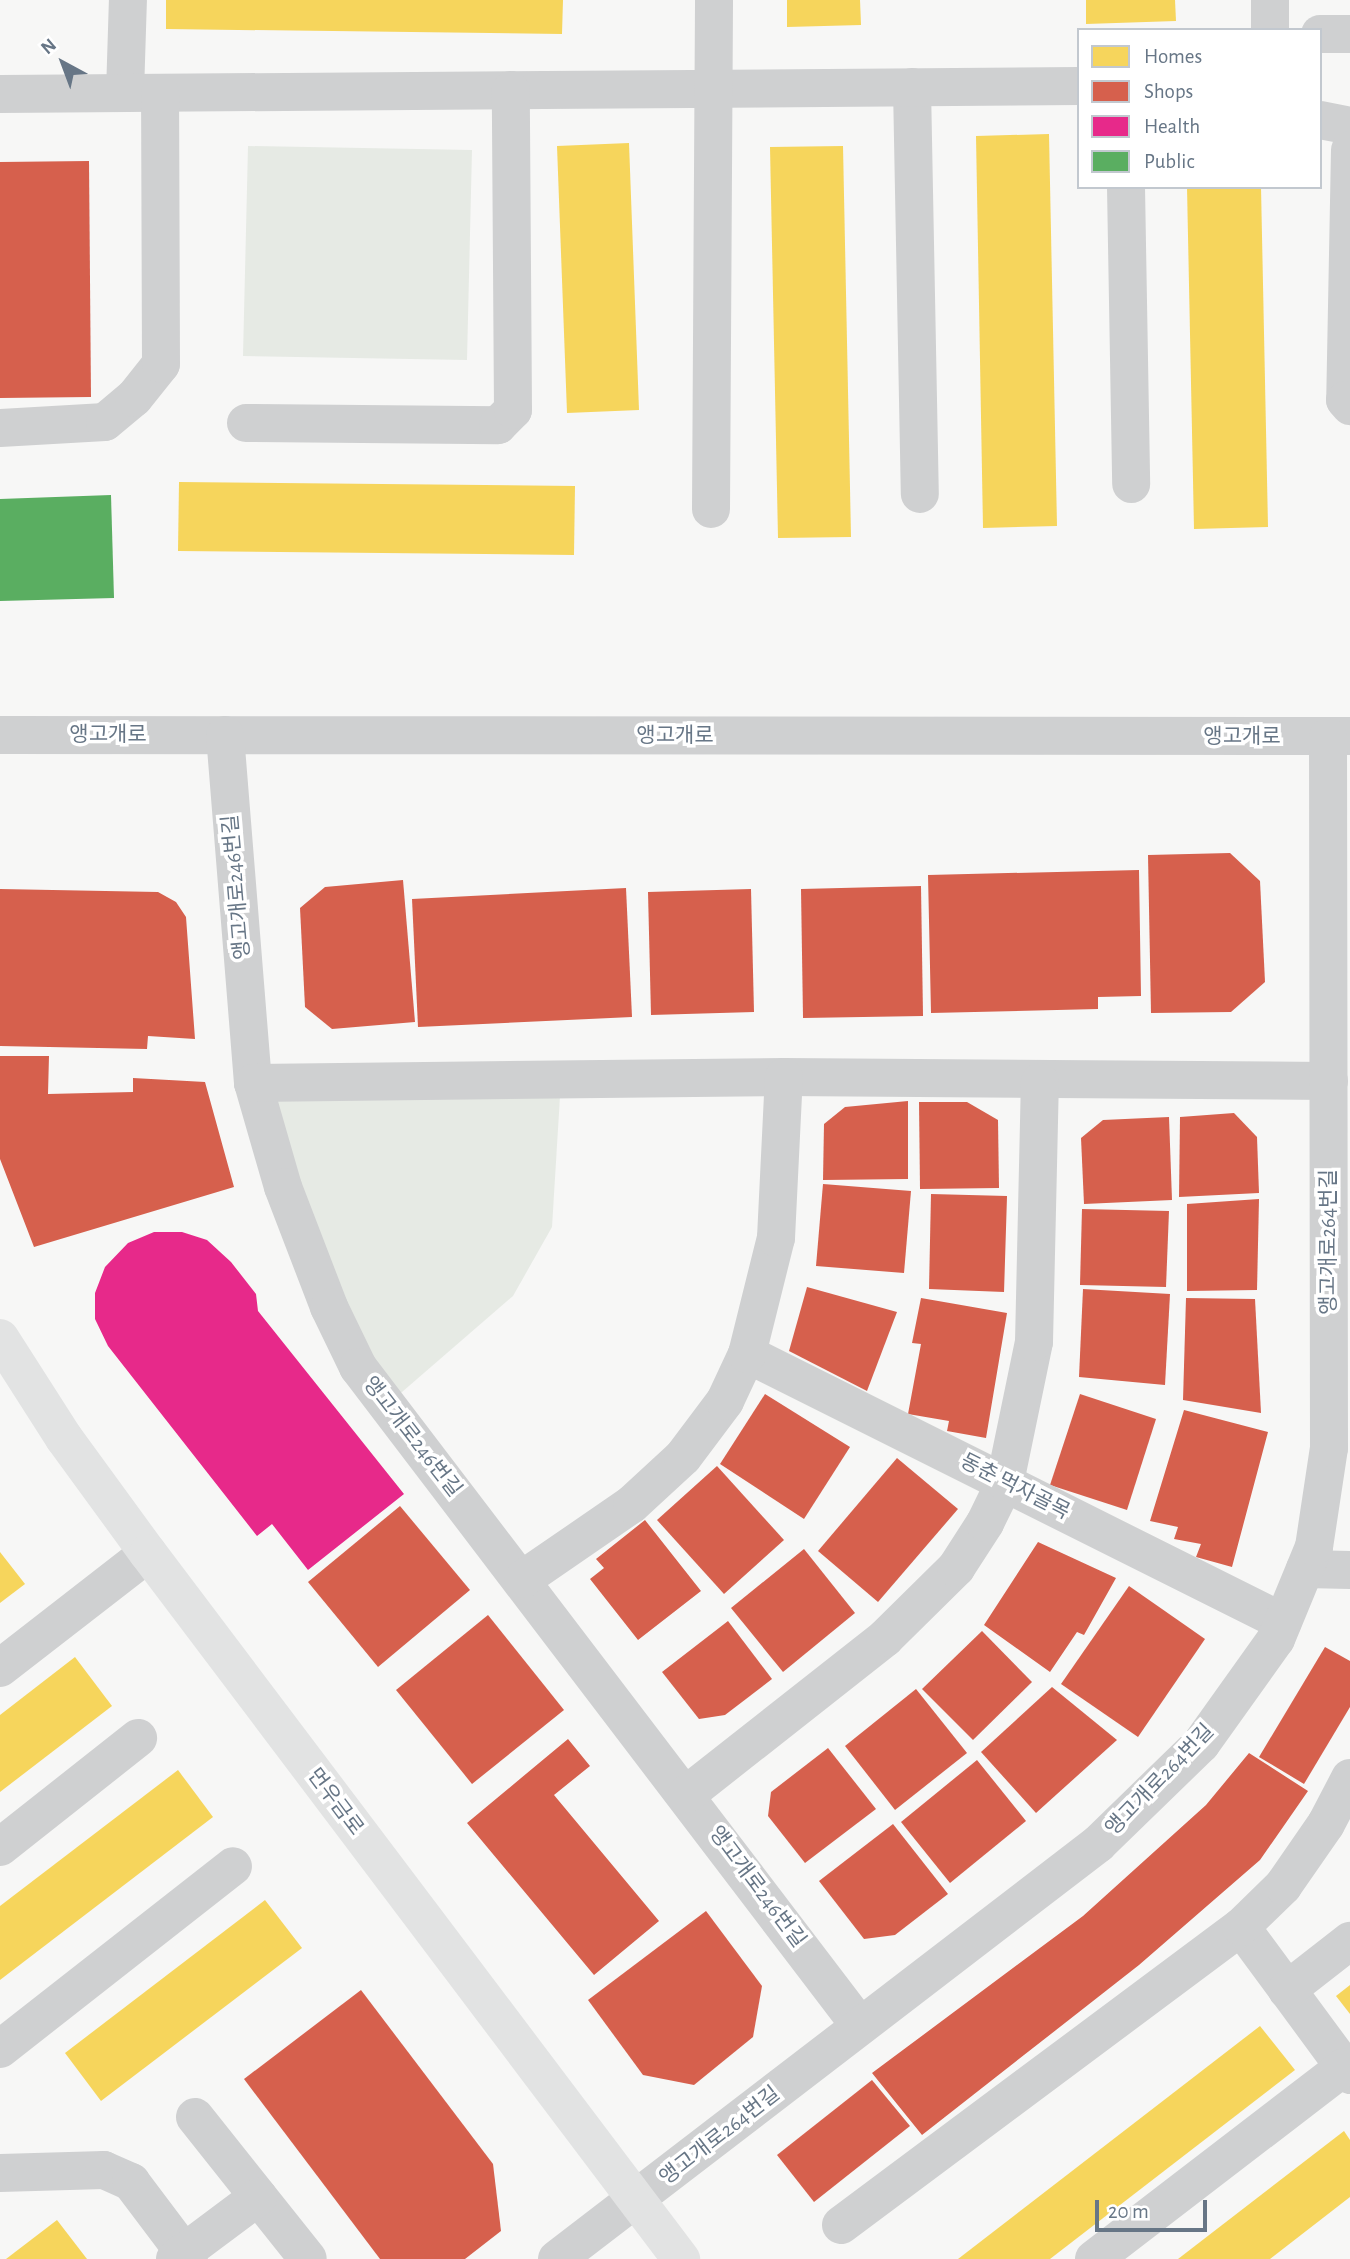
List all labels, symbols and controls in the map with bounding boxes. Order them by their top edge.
north arrow [28,28,98,98]
legend [1077,28,1322,189]
text: N [38,35,60,58]
text: Homes [1144,46,1202,67]
text: Shops [1144,81,1193,102]
text: Health [1144,116,1200,137]
text: Public [1144,151,1194,172]
street label: 앵고개로 [69,722,147,748]
street label: 앵고개로 [636,723,714,749]
street label: 앵고개로 [1203,724,1281,750]
street label: 앵고개로246번길 [218,813,256,961]
street label: 앵고개로264번길 [1316,1169,1342,1315]
street label: 앵고개로246번길 [357,1372,467,1502]
street label: 동춘 먹자골목 [956,1449,1074,1525]
street label: 앵고개로264번길 [1100,1719,1220,1841]
street label: 먼우금로 [302,1764,368,1840]
street label: 앵고개로246번길 [703,1821,811,1953]
street label: 앵고개로264번길 [655,2081,785,2191]
scale bar [1098,2186,1210,2230]
text: 20 m [1108,2201,1149,2222]

